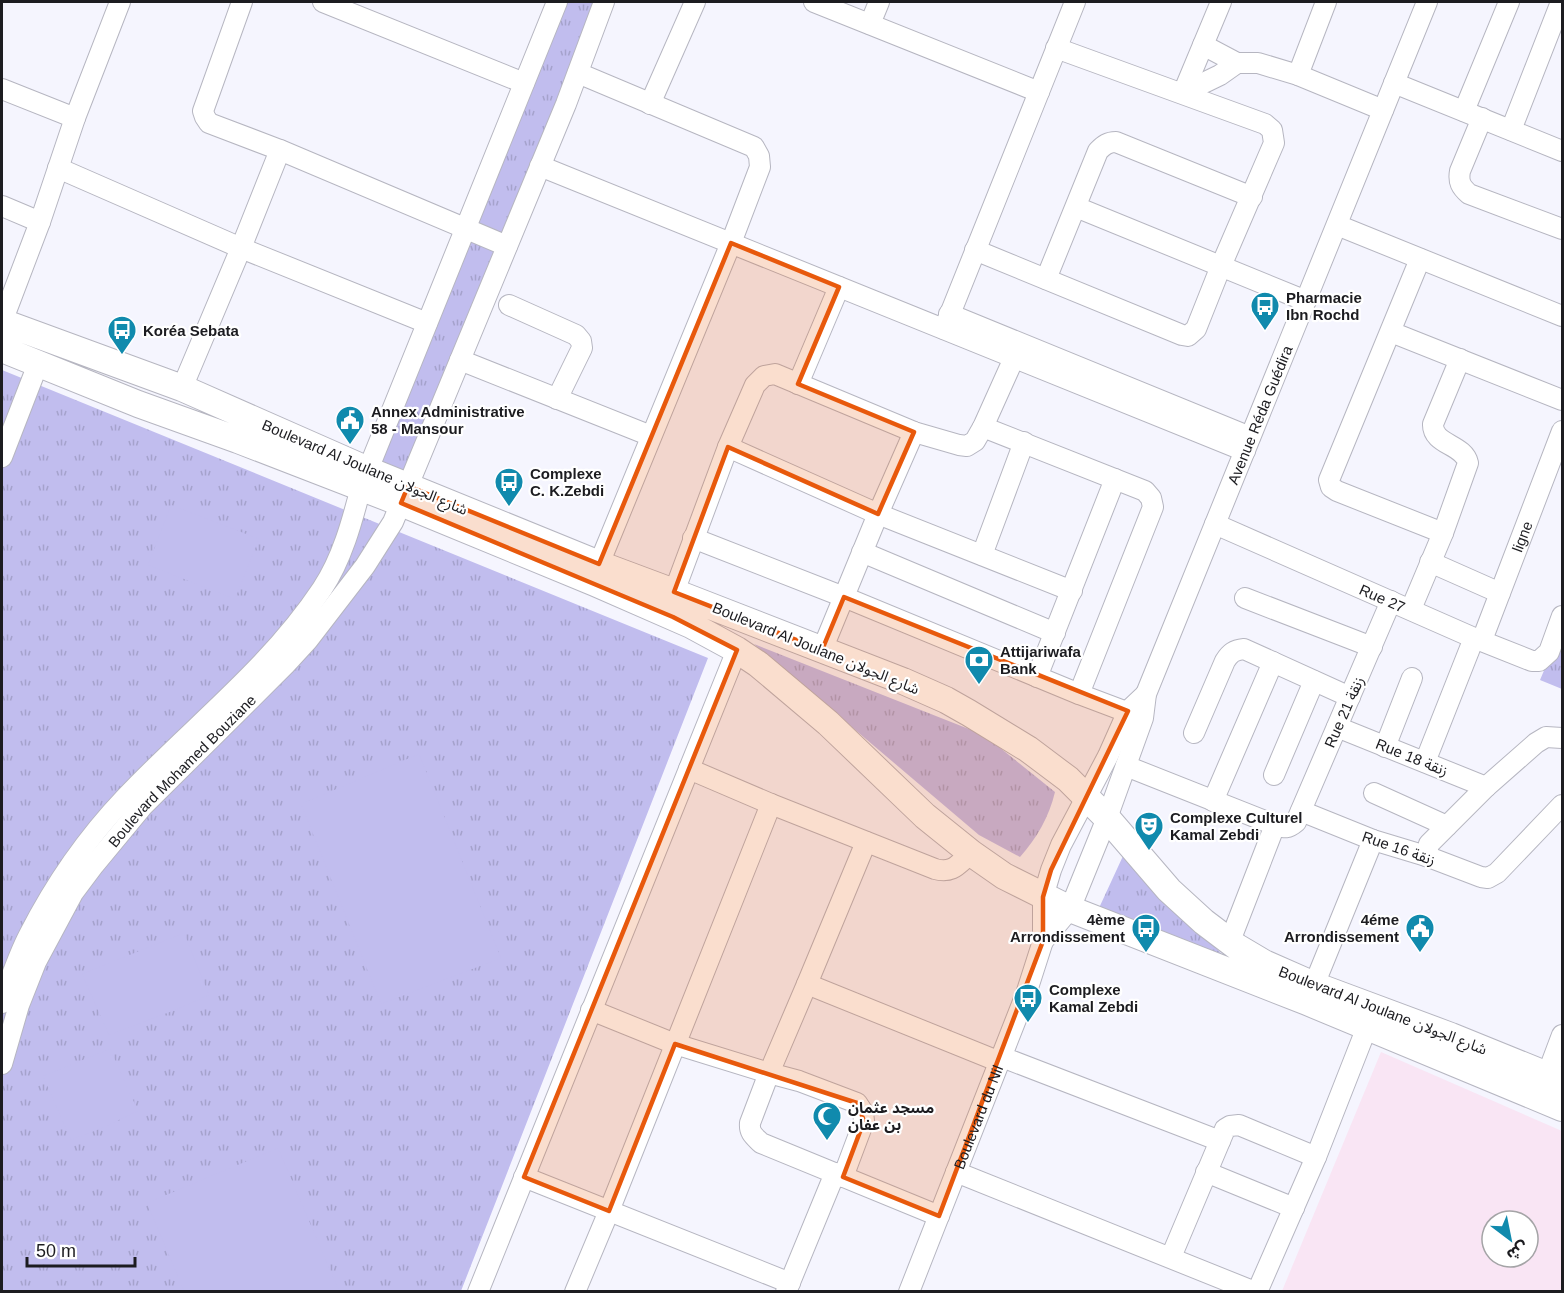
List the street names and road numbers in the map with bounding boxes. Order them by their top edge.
street label: Avenue Réda Guédira [1224,342,1295,487]
street label: Boulevard Al Joulane شارع الجولان [258,416,471,522]
street label: ligne [1508,518,1535,554]
street label: Rue 27 [1357,580,1408,615]
street label: Boulevard Al Joulane شارع الجولان [709,599,922,701]
street label: Rue 21 زنقة [1321,674,1368,751]
street label: Boulevard Mohamed Bouziane [104,691,259,850]
street label: Rue 18 زنقة [1373,735,1451,780]
street label: Rue 16 زنقة [1360,828,1438,869]
street label: Boulevard Al Joulane شارع الجولان [1275,962,1490,1061]
street label: Boulevard du Nil [950,1063,1006,1171]

